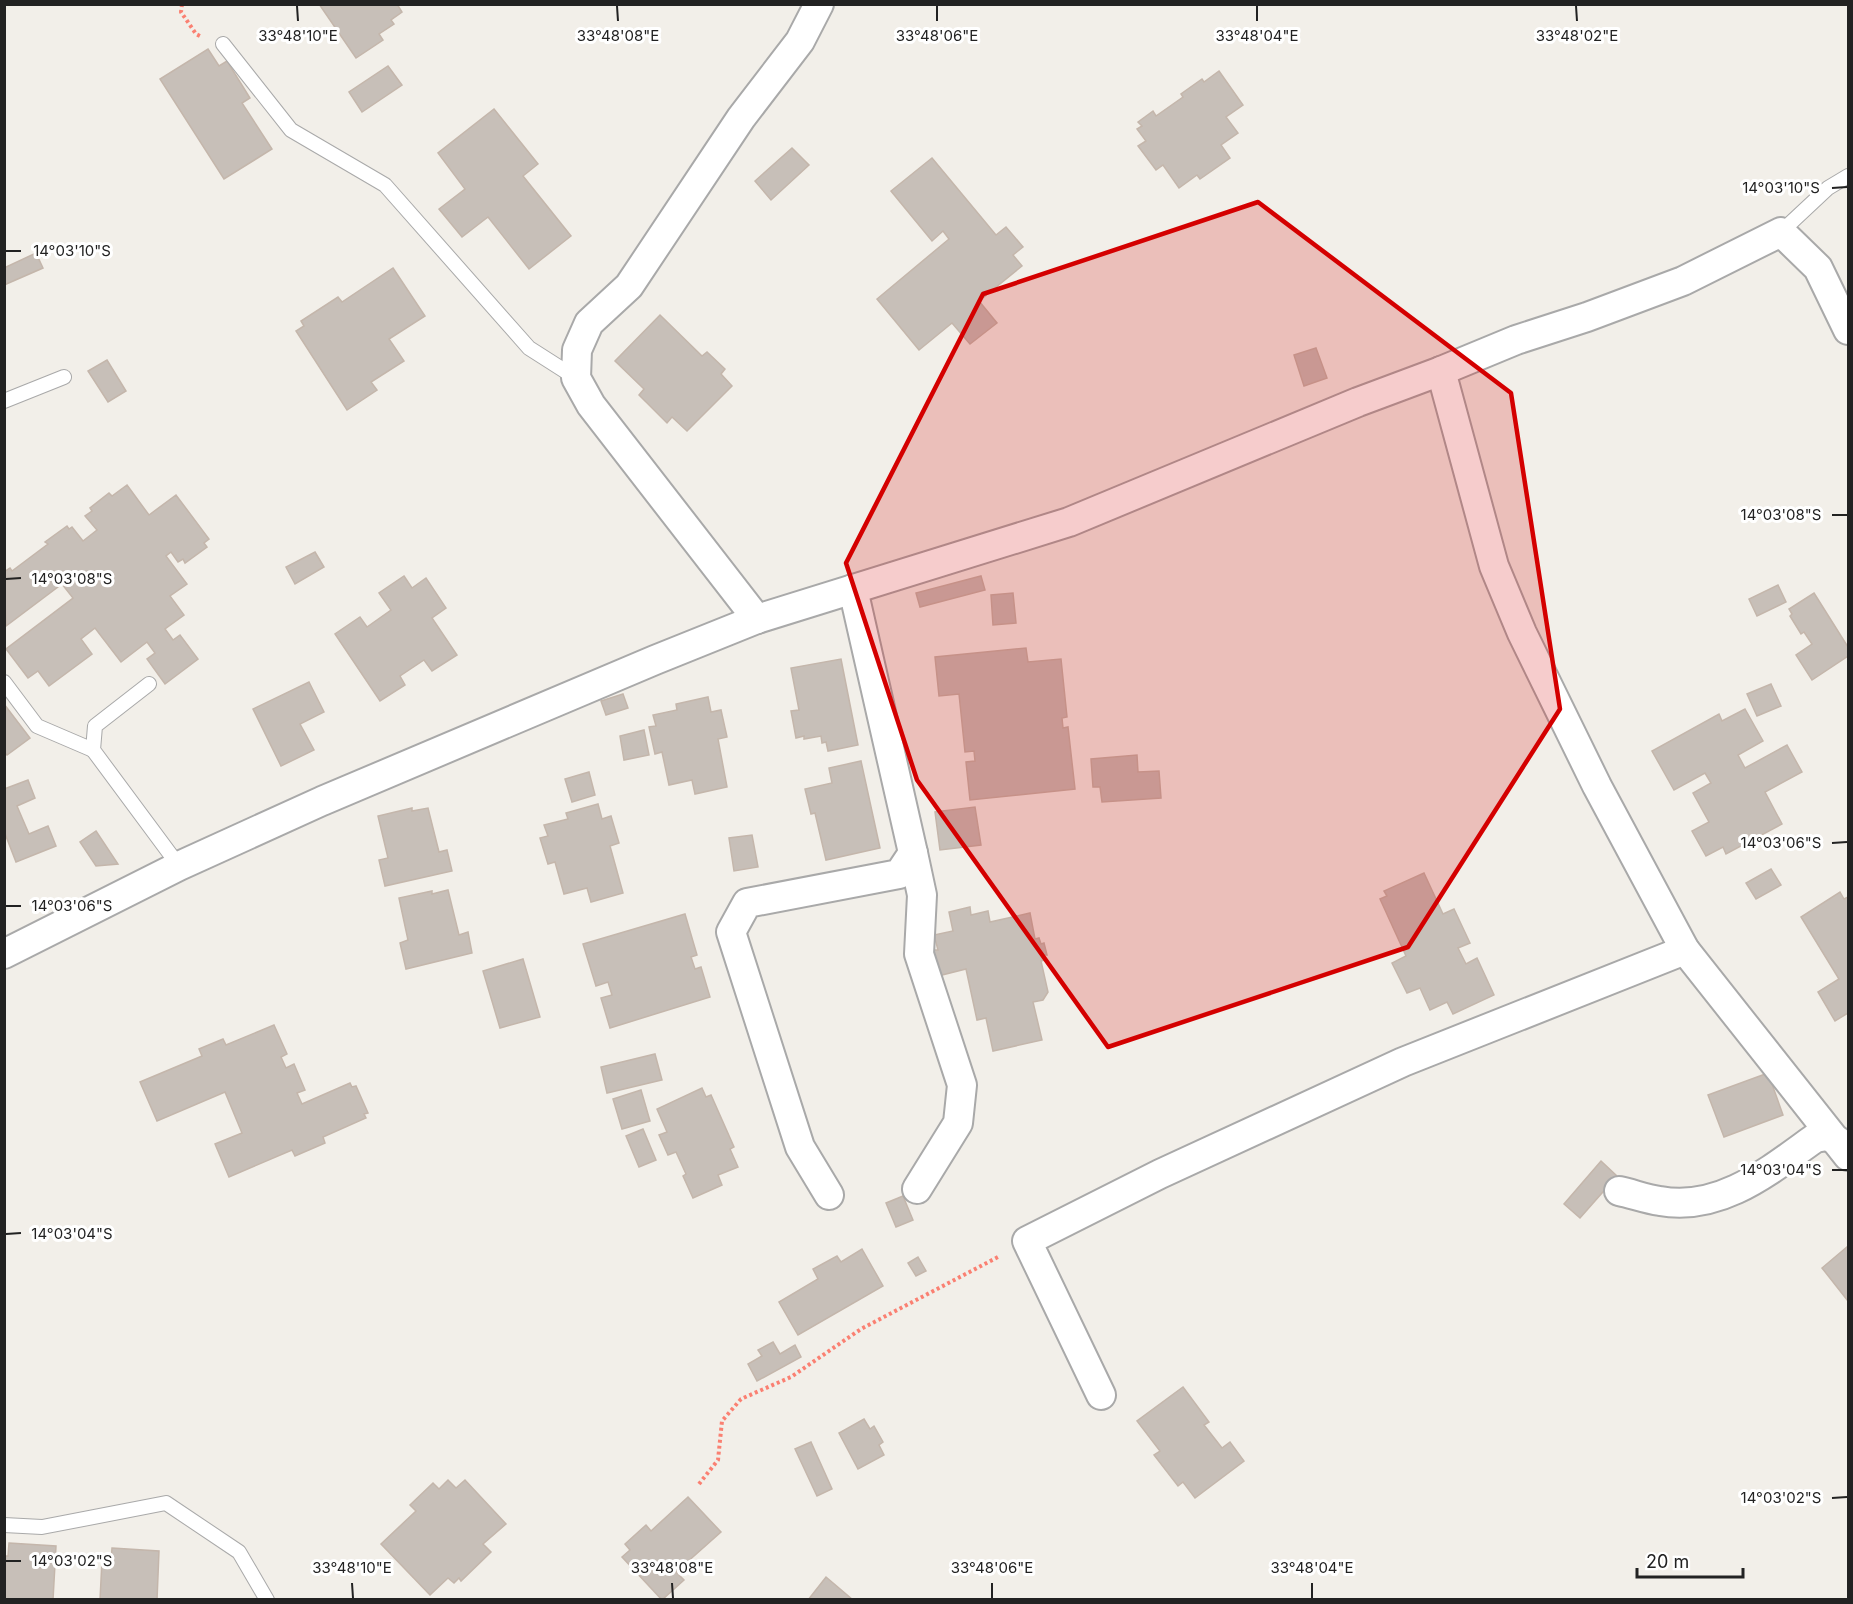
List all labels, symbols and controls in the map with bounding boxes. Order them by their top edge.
text: 33°48'10"E [258,26,338,45]
text: 33°48'08"E [577,26,659,45]
text: 33°48'06"E [896,26,978,45]
text: 33°48'04"E [1215,26,1299,45]
text: 33°48'02"E [1536,26,1618,45]
text: 14°03'10"S [1742,178,1820,197]
text: 14°03'10"S [33,241,111,260]
text: 14°03'08"S [1741,505,1821,524]
text: 14°03'08"S [32,569,112,588]
text: 14°03'06"S [1741,833,1821,852]
text: 14°03'06"S [32,896,112,915]
text: 14°03'04"S [1740,1160,1822,1179]
text: 14°03'04"S [31,1224,113,1243]
text: 14°03'02"S [1741,1488,1821,1507]
scale bar [1637,1541,1744,1579]
text: 14°03'02"S [32,1551,112,1570]
text: 20 m [1646,1551,1689,1572]
text: 33°48'10"E [312,1558,392,1577]
text: 33°48'08"E [631,1558,713,1577]
text: 33°48'06"E [951,1558,1033,1577]
text: 33°48'04"E [1270,1558,1354,1577]

